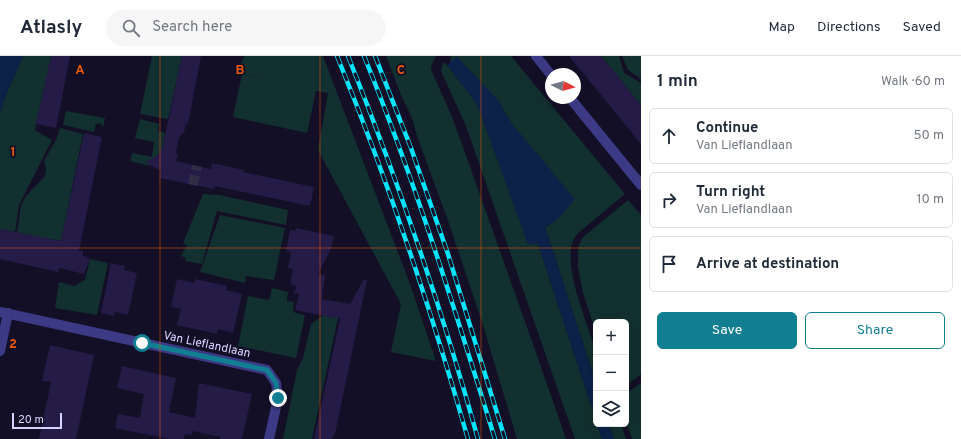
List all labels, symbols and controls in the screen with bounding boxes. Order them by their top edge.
search box [106,10,386,46]
text: Atlasly [20,16,82,40]
icon: search [120,17,142,39]
text: Search here [152,18,232,37]
text: Map [769,19,795,36]
text: Directions [817,19,881,36]
text: Saved [903,19,941,36]
text: A [75,63,85,79]
text: B [236,63,245,79]
text: C [397,63,405,79]
north arrow [545,68,581,104]
text: 1 min [657,71,698,93]
text: Walk · 60 m [881,74,945,90]
text: Continue [696,119,758,138]
icon: ahead [658,125,680,147]
text: 50 m [914,128,944,144]
text: Van Lieflandlaan [696,138,792,154]
text: 1 [10,145,16,161]
text: Turn right [696,183,765,202]
icon: right [658,189,680,211]
text: 10 m [917,192,944,208]
text: Van Lieflandlaan [696,202,792,218]
icon: arrive [658,253,680,275]
text: Arrive at destination [696,255,839,274]
button: Save [657,312,797,349]
button: Share [805,312,945,349]
map controls [593,319,629,427]
button: + [593,319,629,355]
street label: Van Lieflandlaan [162,328,252,362]
route start [133,334,151,352]
text: 2 [9,337,17,353]
button: − [593,355,629,391]
route end [269,389,287,407]
button: layers [593,391,629,427]
scale bar [12,411,62,430]
text: 20 m [18,413,44,427]

